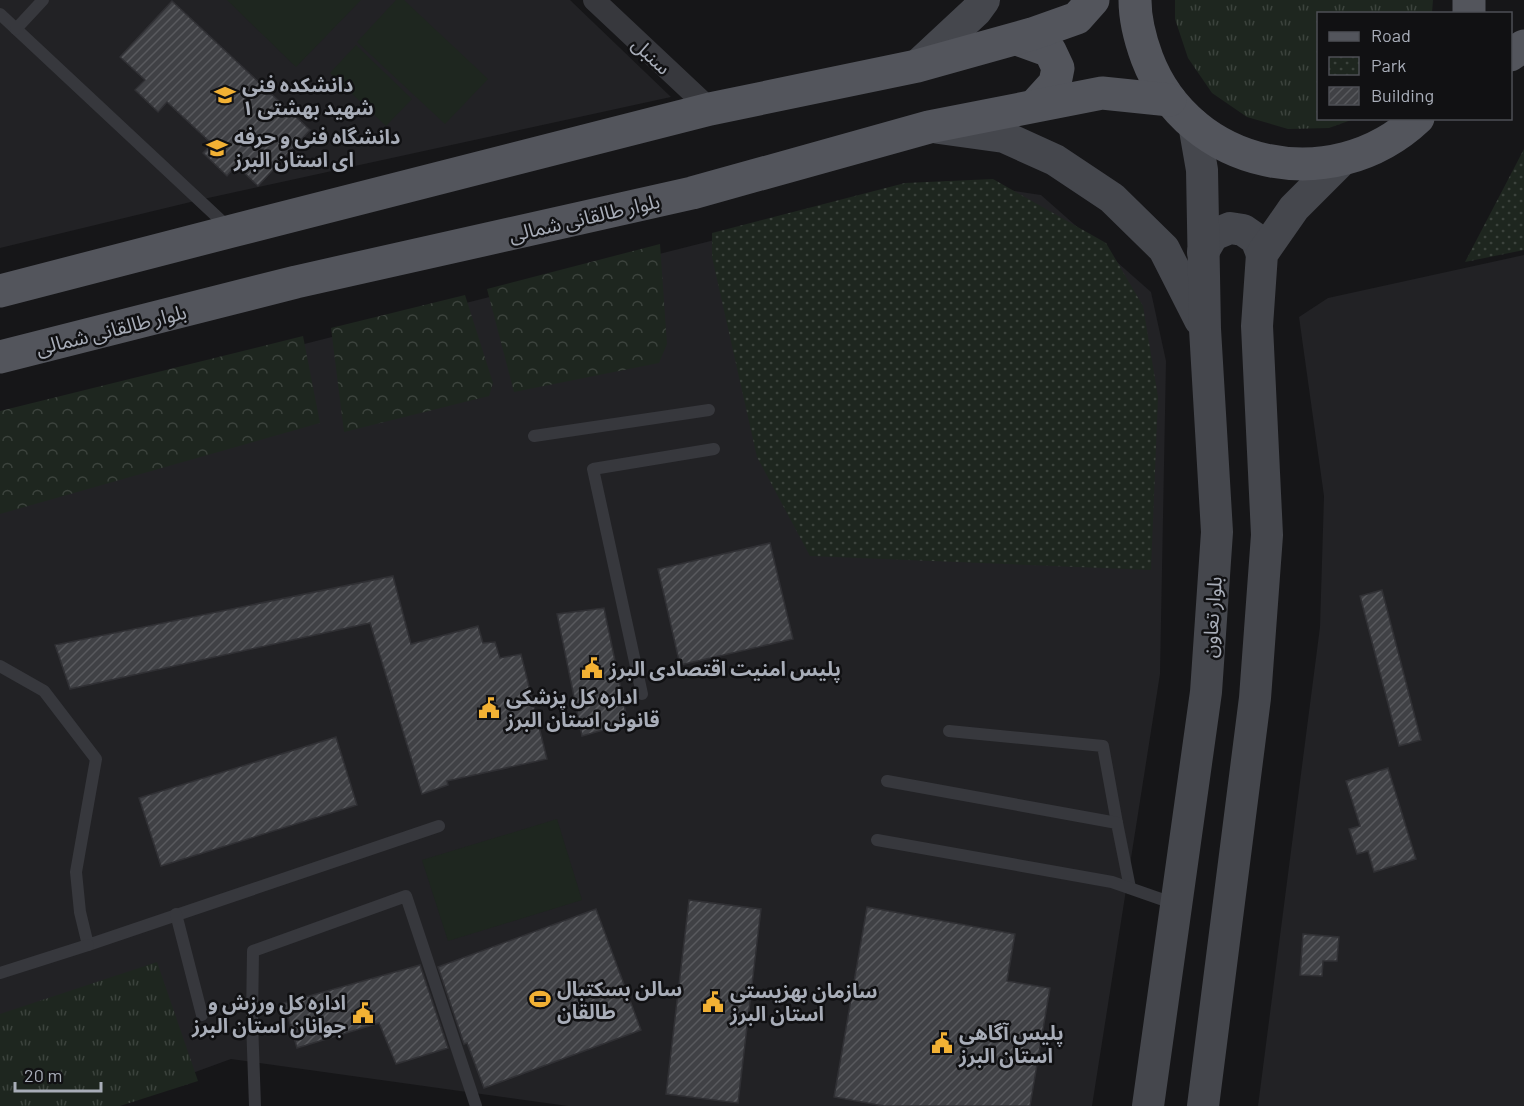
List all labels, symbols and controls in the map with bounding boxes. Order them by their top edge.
legend [1317,12,1512,120]
text: Road [1371,24,1411,46]
street label: سنبل [627,31,676,80]
text: Park [1371,54,1406,76]
place label: دانشکده فنی شهید بهشتی ۱ [242,72,374,120]
school or university icon: دانشکده فنی شهید بهشتی ۱ [213,83,237,107]
text: Building [1371,84,1434,106]
place label: دانشگاه فنی و حرفه ای استان البرز [233,124,400,172]
school or university icon: دانشگاه فنی و حرفه ای استان البرز [205,136,229,160]
street label: بلوار طالقانی شمالی [506,188,662,247]
street label: بلوار طالقانی شمالی [33,299,189,360]
street label: بلوار تعاون [1196,575,1227,659]
public building icon: پلیس امنیت اقتصادی البرز [580,656,604,680]
place label: پلیس امنیت اقتصادی البرز [608,656,841,683]
place label: اداره کل پزشکی قانونی استان البرز [505,684,660,732]
public building icon: اداره کل پزشکی قانونی استان البرز [477,696,501,720]
place label: سالن بسکتبال طالقان [557,976,682,1024]
place label: سازمان بهزیستی استان البرز [729,978,877,1026]
sports icon: سالن بسکتبال طالقان [528,987,552,1011]
place label: اداره کل ورزش و جوانان استان البرز [191,990,346,1038]
public building icon: سازمان بهزیستی استان البرز [701,990,725,1014]
public building icon: اداره کل ورزش و جوانان استان البرز [351,1001,375,1025]
place label: پلیس آگاهی استان البرز [958,1020,1064,1068]
public building icon: پلیس آگاهی استان البرز [930,1031,954,1055]
scale bar [15,1055,100,1093]
text: 20 m [24,1064,62,1086]

